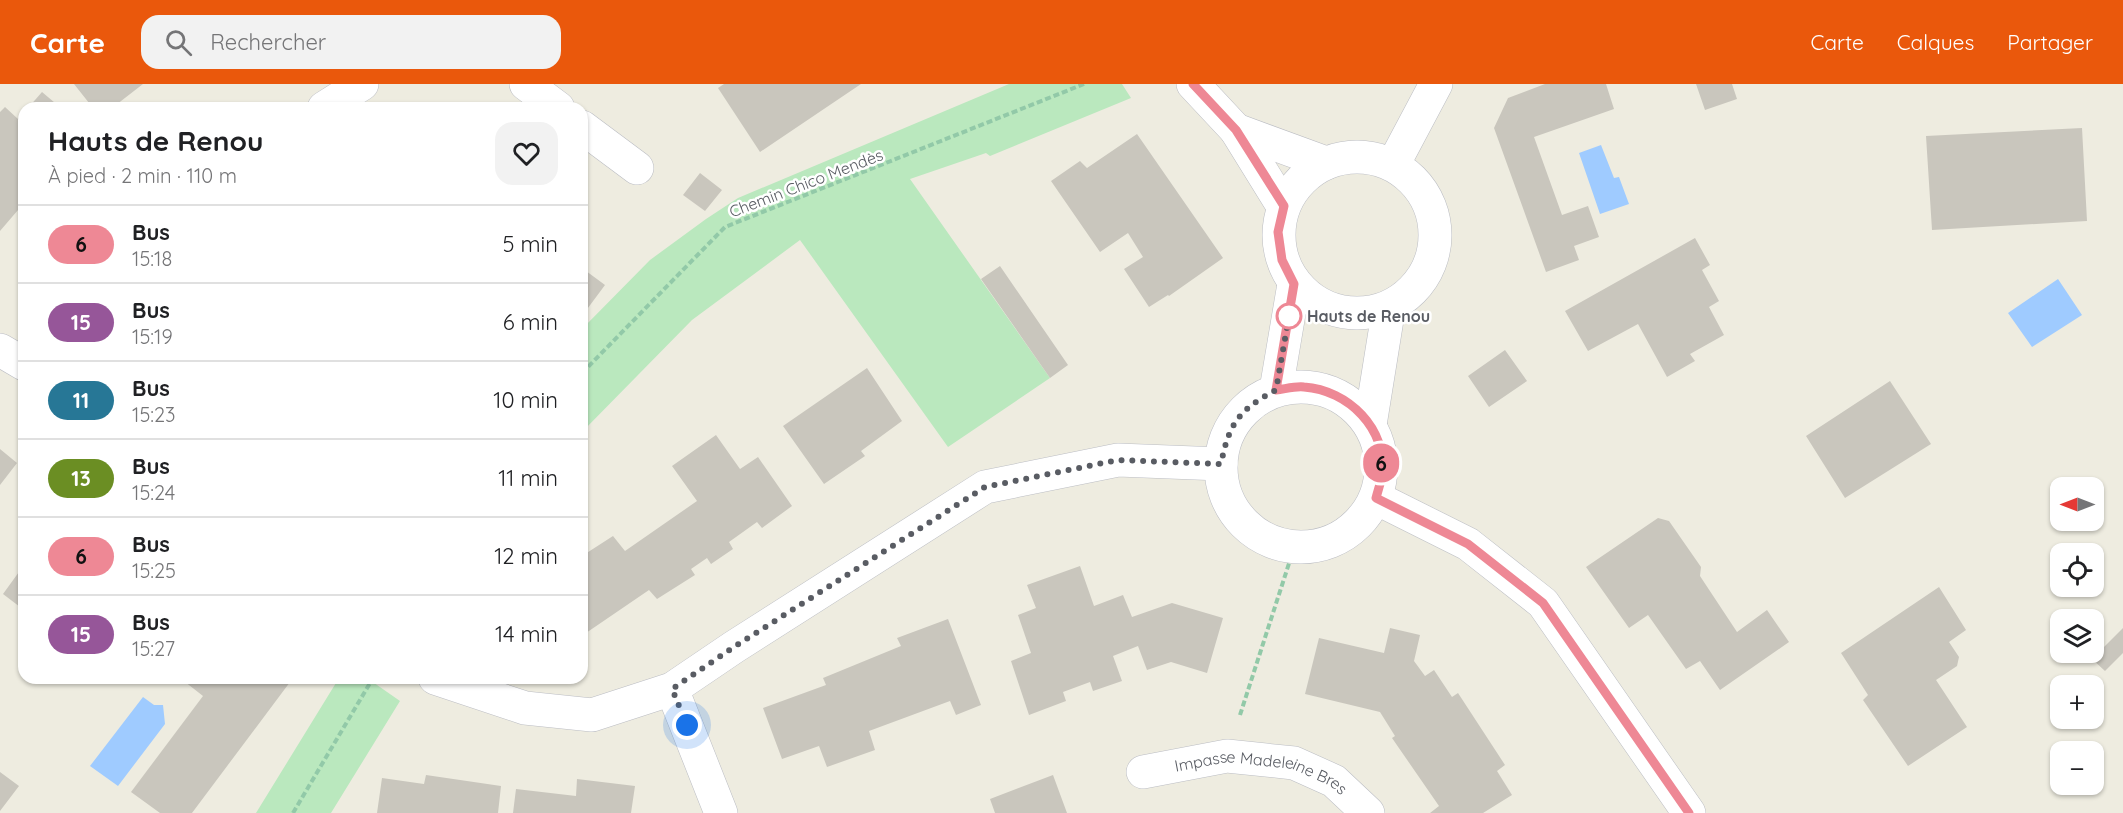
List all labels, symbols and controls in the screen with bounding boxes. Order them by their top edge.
search box [141,15,561,69]
text: Carte [30,25,105,60]
icon: search [162,26,195,59]
text: Rechercher [210,28,326,56]
text: Carte [1810,29,1864,55]
text: Calques [1897,29,1974,55]
text: Partager [2007,29,2093,55]
button: heart [495,122,558,185]
text: Hauts de Renou [48,123,263,158]
street label: Chemin Chico Mendès [726,144,886,222]
text: À pied · 2 min · 110 m [48,163,237,188]
text: Bus [132,218,170,246]
text: 5 min [503,230,558,258]
text: 6 [75,231,87,257]
text: 15:18 [132,246,172,271]
text: Bus [132,296,170,324]
marker: Hauts de Renou [1276,303,1302,329]
place label: Hauts de Renou [1307,306,1430,326]
text: 6 min [503,308,558,336]
text: 15 [71,309,91,335]
text: 15:19 [132,324,173,349]
text: Bus [132,374,170,402]
text: 10 min [493,386,558,414]
text: 11 [73,387,89,413]
text: 15:23 [132,402,176,427]
line badge: 6 [1362,444,1400,482]
text: 6 [1375,450,1387,476]
text: Bus [132,452,170,480]
text: 11 min [498,464,558,492]
text: 13 [71,465,91,491]
north arrow [2050,477,2104,531]
map controls [2050,477,2104,795]
text: 15:24 [132,480,175,505]
text: Bus [132,530,170,558]
text: 12 min [494,542,558,570]
text: 6 [75,543,87,569]
button: locate [2050,543,2104,597]
text: 15:25 [132,558,176,583]
text: Bus [132,608,170,636]
button: layers [2050,609,2104,663]
text: 14 min [495,620,558,648]
text: 15 [71,621,91,647]
text: 15:27 [132,636,175,661]
button: + [2050,675,2104,729]
your location [672,710,702,740]
button: − [2050,741,2104,795]
street label: Impasse Madeleine Bres [1173,746,1352,799]

